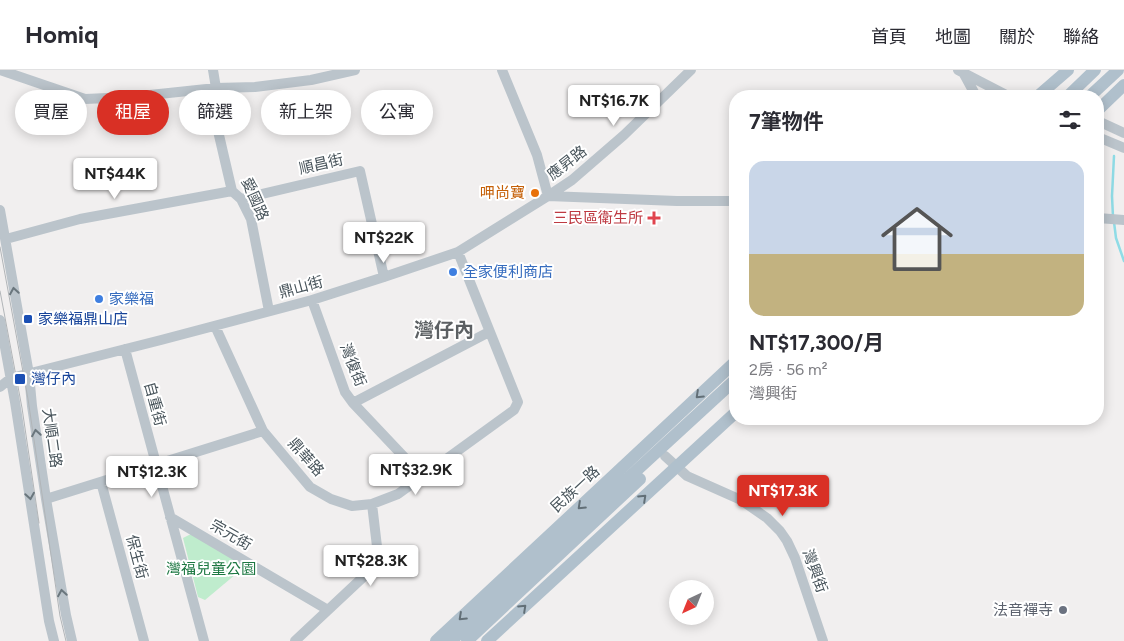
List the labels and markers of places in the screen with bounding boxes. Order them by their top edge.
pin: NT$16.7K [562,85,666,127]
pin: NT$44K [74,158,156,200]
place label: 呷尚寶 [480,184,525,202]
marker: 呷尚寶 [529,187,541,199]
place label: 三民區衛生所 [553,209,643,227]
marker: 三民區衛生所 [647,211,661,225]
pin: NT$22K [343,222,425,264]
place label: 全家便利商店 [463,263,553,281]
marker: 全家便利商店 [447,266,459,278]
place label: 家樂福 [109,290,154,308]
marker: 家樂福 [93,293,105,305]
place label: 家樂福鼎山店 [38,310,128,328]
marker: 家樂福鼎山店 [22,313,34,325]
place label: 灣仔內 [31,370,76,388]
marker: 灣仔內 [13,372,27,386]
pin: NT$32.9K [364,454,468,496]
pin: NT$12.3K [100,456,204,498]
pin: NT$17.3K [731,474,835,517]
pin: NT$28.3K [319,544,423,587]
place label: 法音禪寺 [993,601,1053,619]
marker: 法音禪寺 [1057,604,1069,616]

